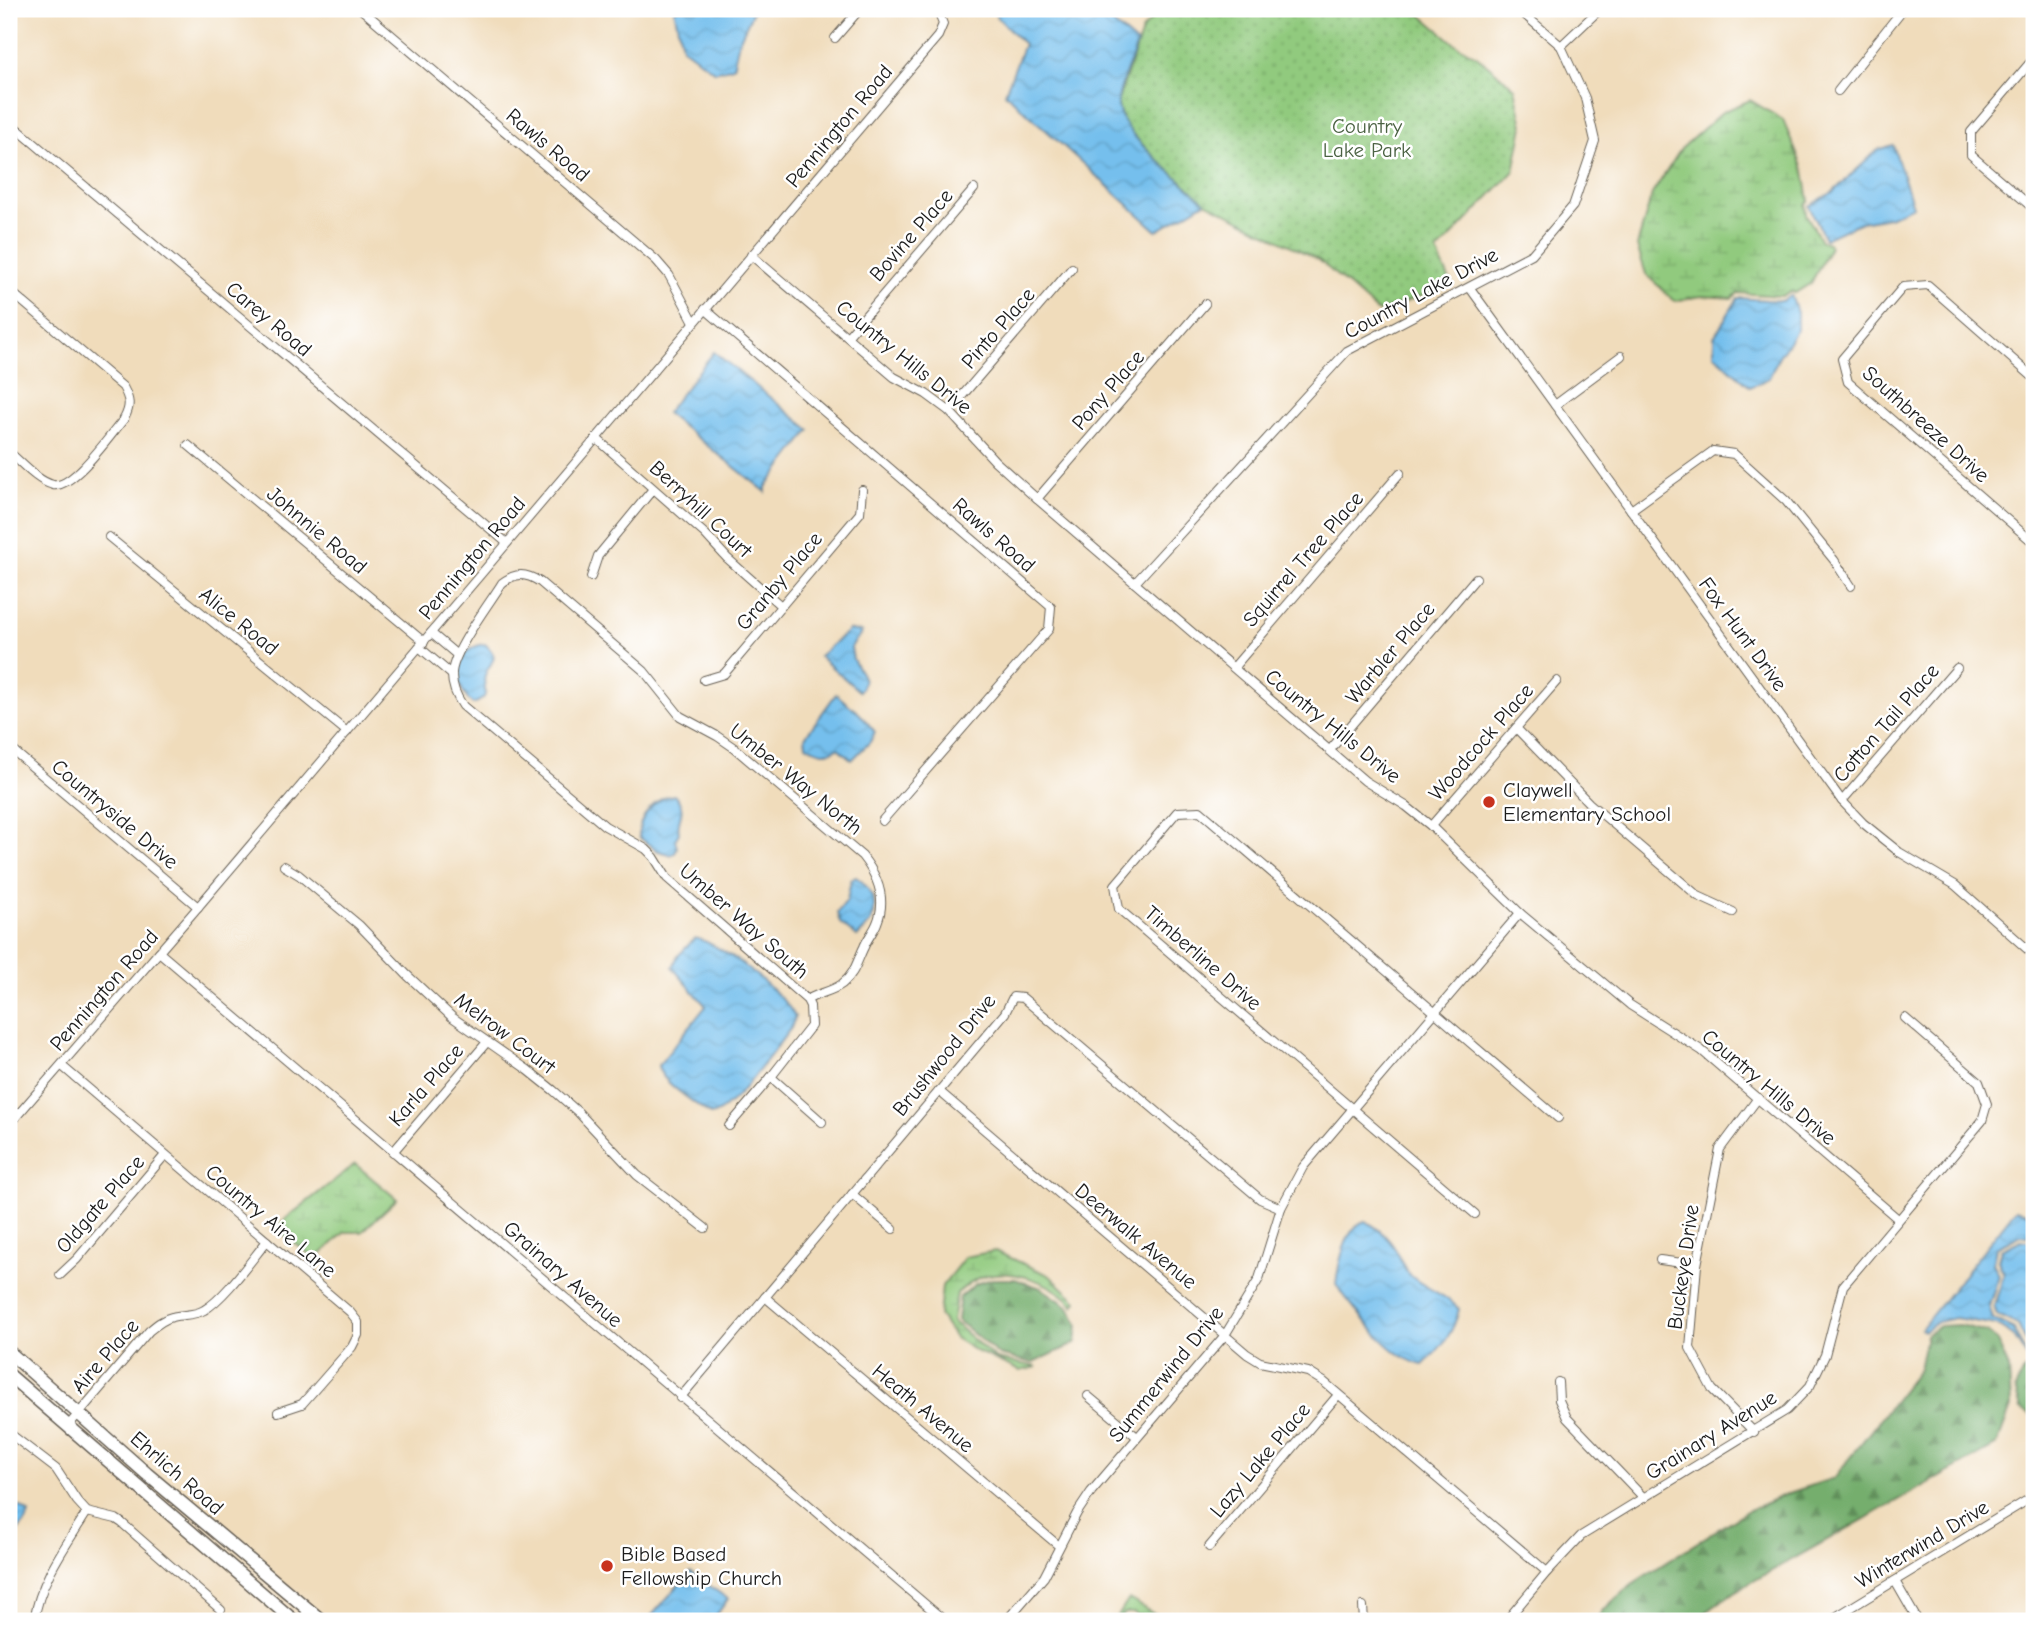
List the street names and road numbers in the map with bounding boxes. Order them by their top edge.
street label: Pennington Road [781,60,897,192]
street label: Rawls Road [501,103,595,187]
street label: Bovine Place [864,184,958,286]
street label: Country Lake Drive [1340,242,1502,344]
street label: Carey Road [221,276,317,362]
street label: Pinto Place [956,283,1040,373]
street label: Country Hills Drive [831,295,977,419]
street label: Pony Place [1067,345,1149,435]
street label: Southbreeze Drive [1858,361,1994,487]
street label: Berryhill Court [645,456,758,563]
street label: Johnnie Road [262,481,372,579]
street label: Squirrel Tree Place [1238,487,1368,631]
street label: Pennington Road [414,492,530,624]
street label: Rawls Road [948,493,1040,577]
street label: Granby Place [731,527,827,635]
street label: Fox Hunt Drive [1694,573,1792,695]
street label: Alice Road [195,582,283,660]
street label: Warbler Place [1340,597,1440,709]
street label: Cotton Tail Place [1828,659,1944,787]
street label: Country Hills Drive [1260,664,1406,788]
street label: Woodcock Place [1424,679,1538,805]
street label: Umber Way North [725,718,867,840]
street label: Countryside Drive [47,754,183,874]
street label: Umber Way South [674,858,814,984]
street label: Timberline Drive [1140,901,1266,1015]
street label: Pennington Road [45,925,163,1055]
street label: Melrow Court [450,987,561,1079]
street label: Brushwood Drive [888,989,1000,1121]
street label: Country Hills Drive [1697,1024,1841,1150]
street label: Karla Place [384,1039,468,1131]
street label: Oldgate Place [51,1150,149,1258]
street label: Country Aire Lane [201,1160,341,1282]
street label: Deerwalk Avenue [1070,1178,1202,1294]
street label: Buckeye Drive [1662,1203,1704,1331]
street label: Grainary Avenue [499,1216,627,1332]
street label: Summerwind Drive [1104,1301,1228,1447]
street label: Aire Place [66,1314,144,1398]
street label: Heath Avenue [867,1359,979,1457]
street label: Grainary Avenue [1641,1385,1781,1485]
street label: Lazy Lake Place [1205,1398,1315,1522]
street label: Ehrlich Road [126,1426,228,1520]
street label: Winterwind Drive [1851,1495,1993,1593]

